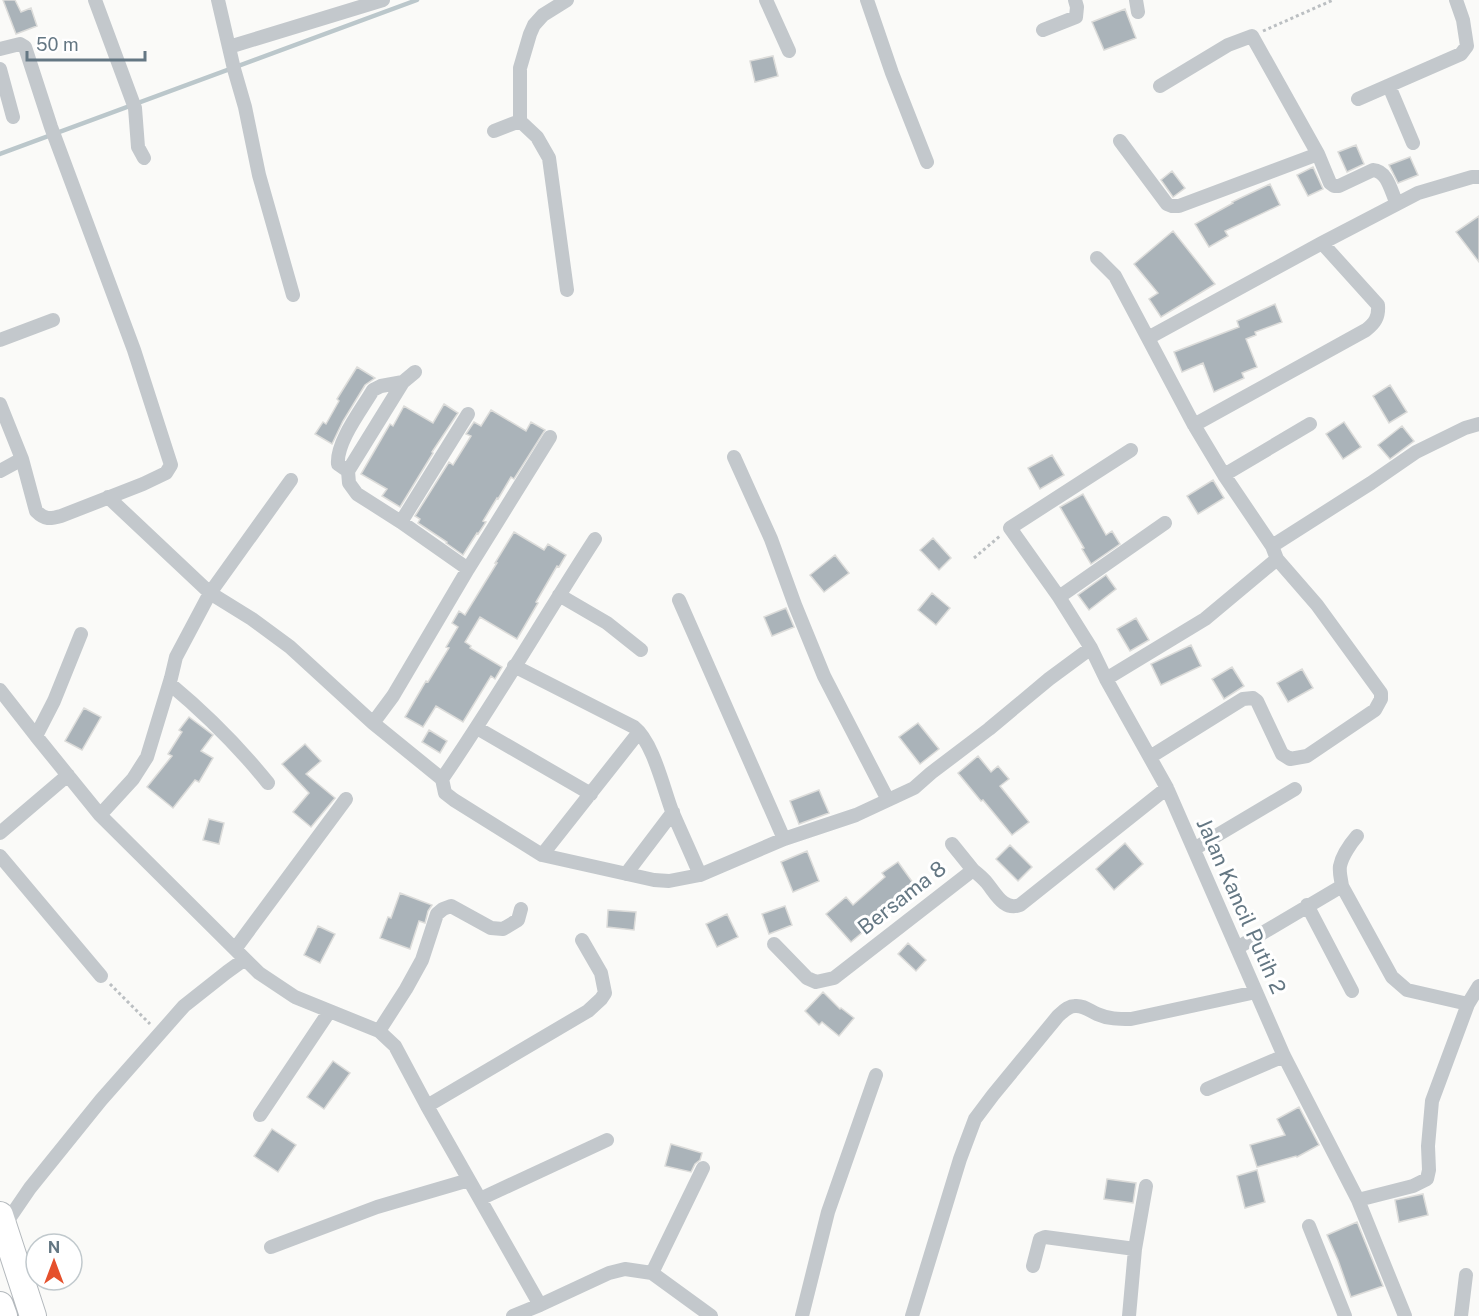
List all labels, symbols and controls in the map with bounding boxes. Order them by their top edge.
scale bar [27,24,146,62]
text: 50 m [36,34,79,55]
street label: Jalan Kancil Putih 2 [1191,814,1291,997]
street label: Bersama 8 [853,855,951,940]
north arrow [24,1232,84,1292]
text: N [48,1238,60,1257]

